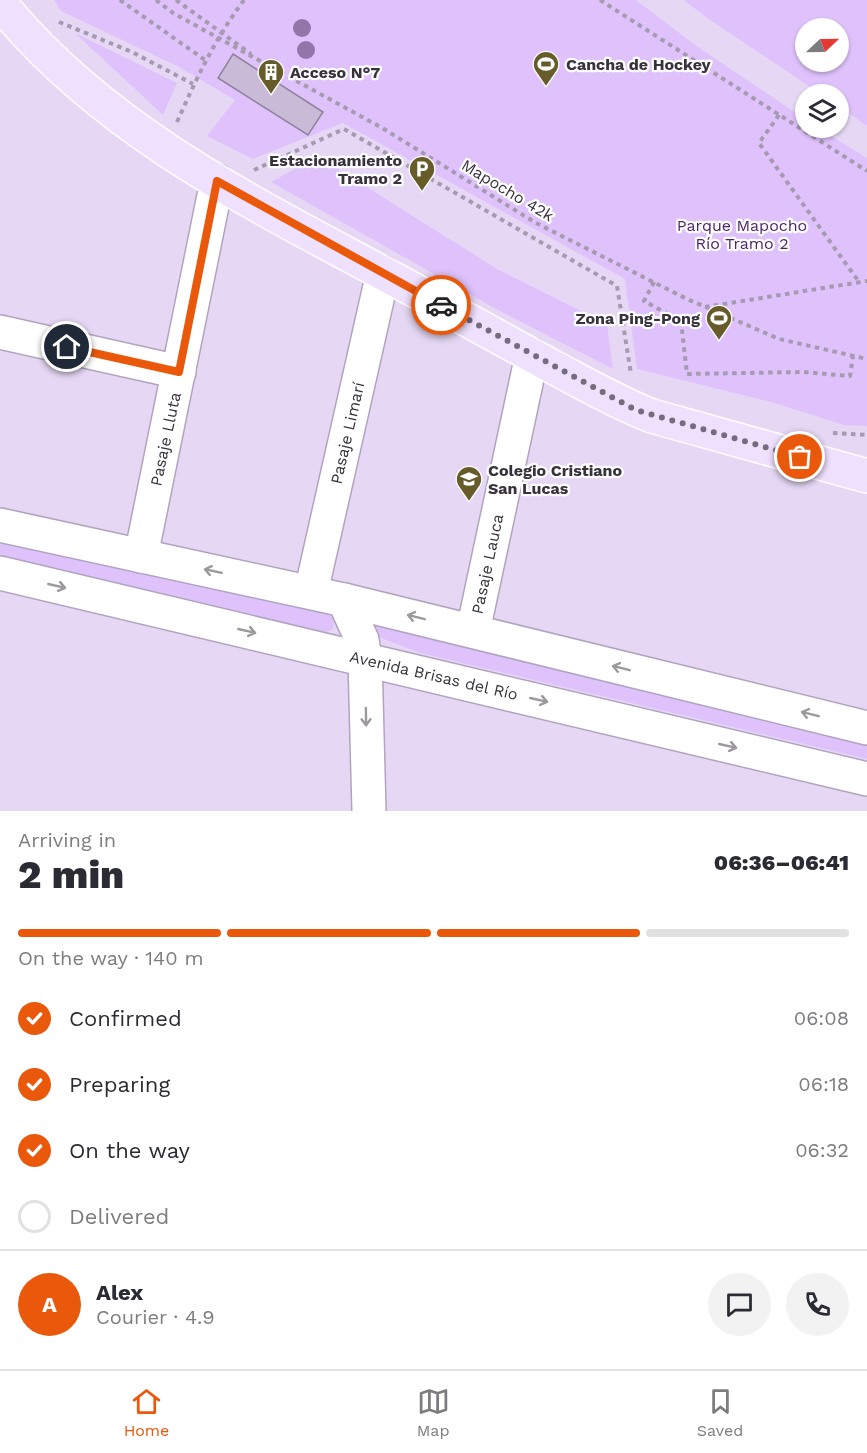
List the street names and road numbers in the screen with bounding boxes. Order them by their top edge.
street label: Mapocho 42k [458,155,557,225]
street label: Pasaje Limarí [327,380,368,486]
street label: Pasaje Lluta [146,390,185,488]
street label: Pasaje Lauca [468,512,507,616]
street label: Avenida Brisas del Río [348,647,520,704]

